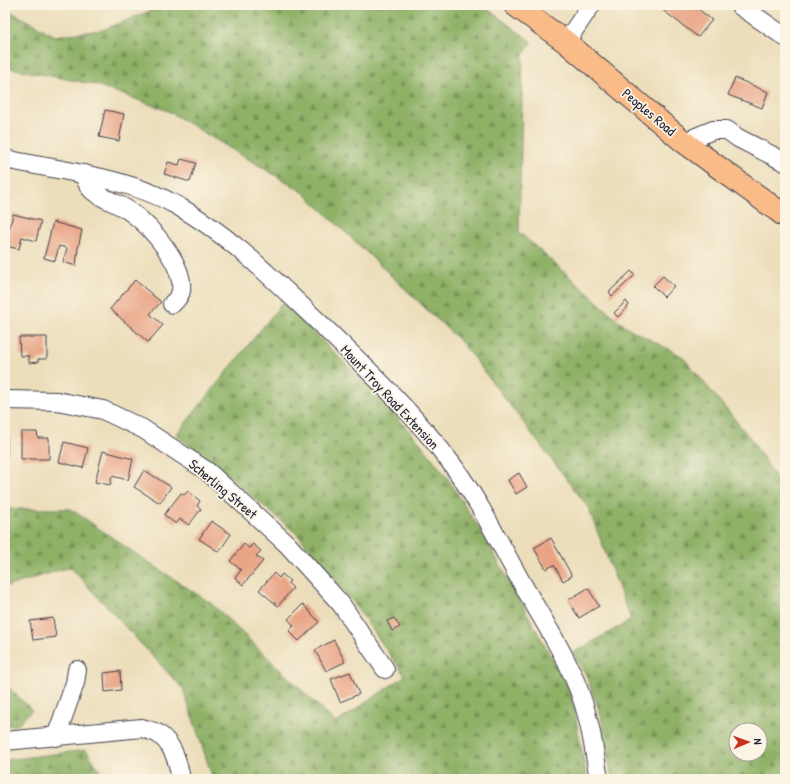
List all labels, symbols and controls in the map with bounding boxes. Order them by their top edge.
street label: Peoples Road [618,84,681,141]
street label: Mount Troy Road Extension [336,340,444,454]
street label: Scherling Street [184,454,262,524]
north arrow [728,722,768,762]
text: N [751,738,765,745]

